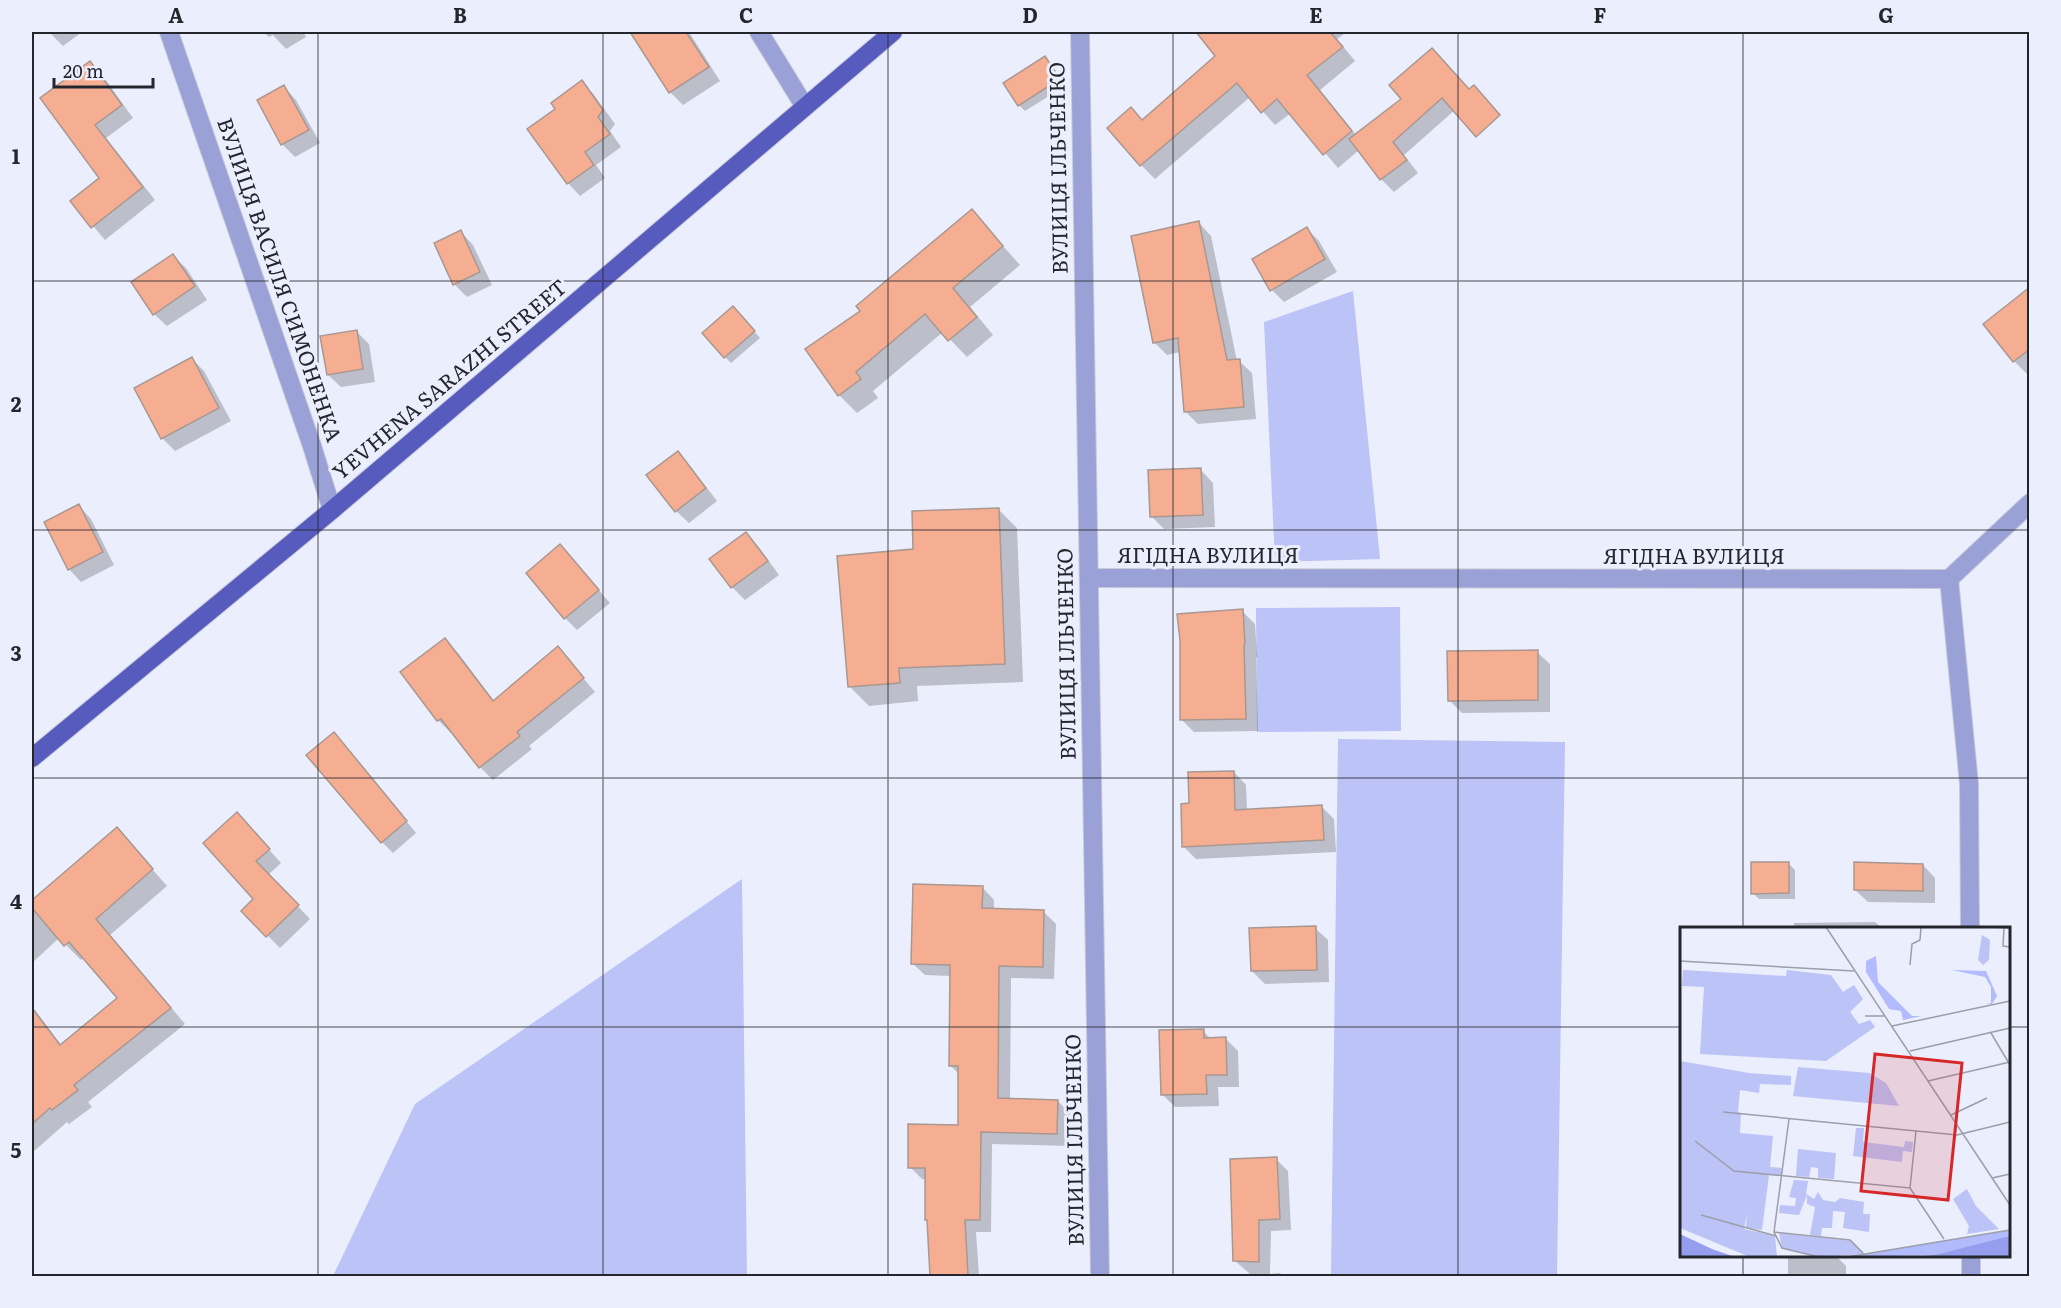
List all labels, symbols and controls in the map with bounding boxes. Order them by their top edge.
text: A [168,0,184,29]
text: B [453,0,467,29]
text: C [739,0,753,29]
text: D [1022,0,1038,29]
text: E [1309,0,1323,29]
text: F [1594,0,1607,29]
text: G [1878,0,1894,29]
scale bar [54,51,153,89]
text: 20 m [63,57,104,84]
street label: ВУЛИЦЯ ІЛЬЧЕНКО [1039,62,1074,274]
street label: ВУЛИЦЯ ВАСИЛЯ СИМОНЕНКА [211,113,352,446]
text: 1 [12,140,20,170]
street label: YEVHENA SARAZHI STREET [324,271,572,486]
text: 2 [11,388,22,418]
street label: ЯГІДНА ВУЛИЦЯ [1117,538,1299,569]
street label: ЯГІДНА ВУЛИЦЯ [1603,539,1785,570]
street label: ВУЛИЦЯ ІЛЬЧЕНКО [1047,548,1082,760]
text: 3 [10,637,22,667]
text: 4 [10,885,22,915]
inset map [1680,927,2010,1257]
street label: ВУЛИЦЯ ІЛЬЧЕНКО [1055,1034,1090,1246]
text: 5 [11,1134,22,1164]

